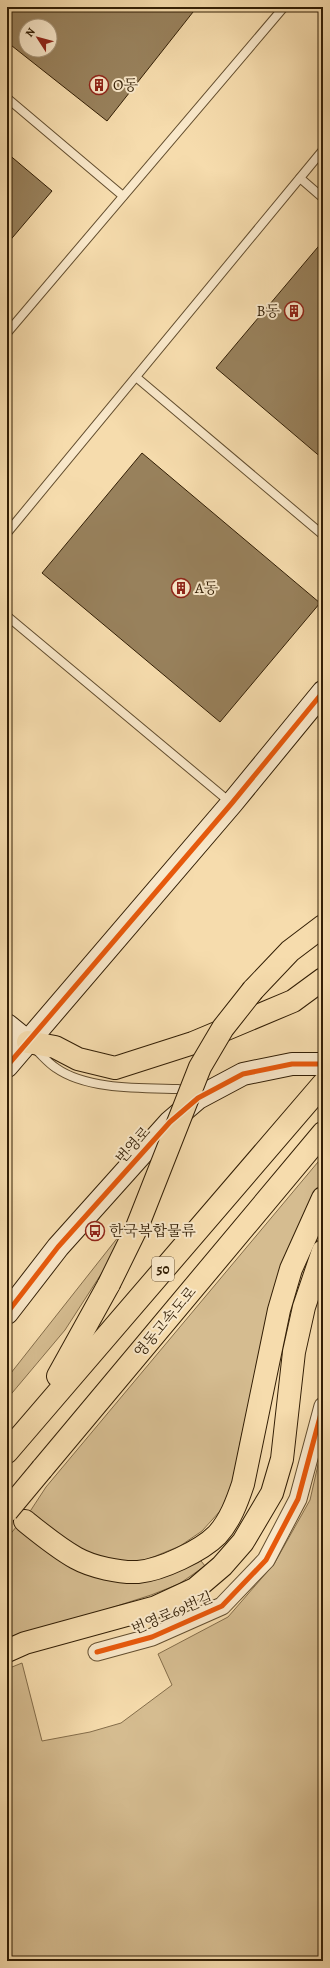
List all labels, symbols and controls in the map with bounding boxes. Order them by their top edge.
north arrow [18,18,58,58]
text: N [22,25,39,40]
building icon: O동 [88,74,110,96]
place label: O동 [113,75,138,95]
building icon: B동 [283,300,305,322]
place label: B동 [257,301,281,321]
building icon: A동 [170,577,192,599]
place label: A동 [194,578,219,598]
street label: 번영로 [111,1122,155,1168]
bus stop icon: 한국복합물류 [84,1220,106,1242]
place label: 한국복합물류 [109,1221,196,1241]
road number: 50 [152,1257,174,1281]
street label: 영동고속도로 [129,1282,201,1362]
street label: 번영로69번길 [128,1587,216,1639]

